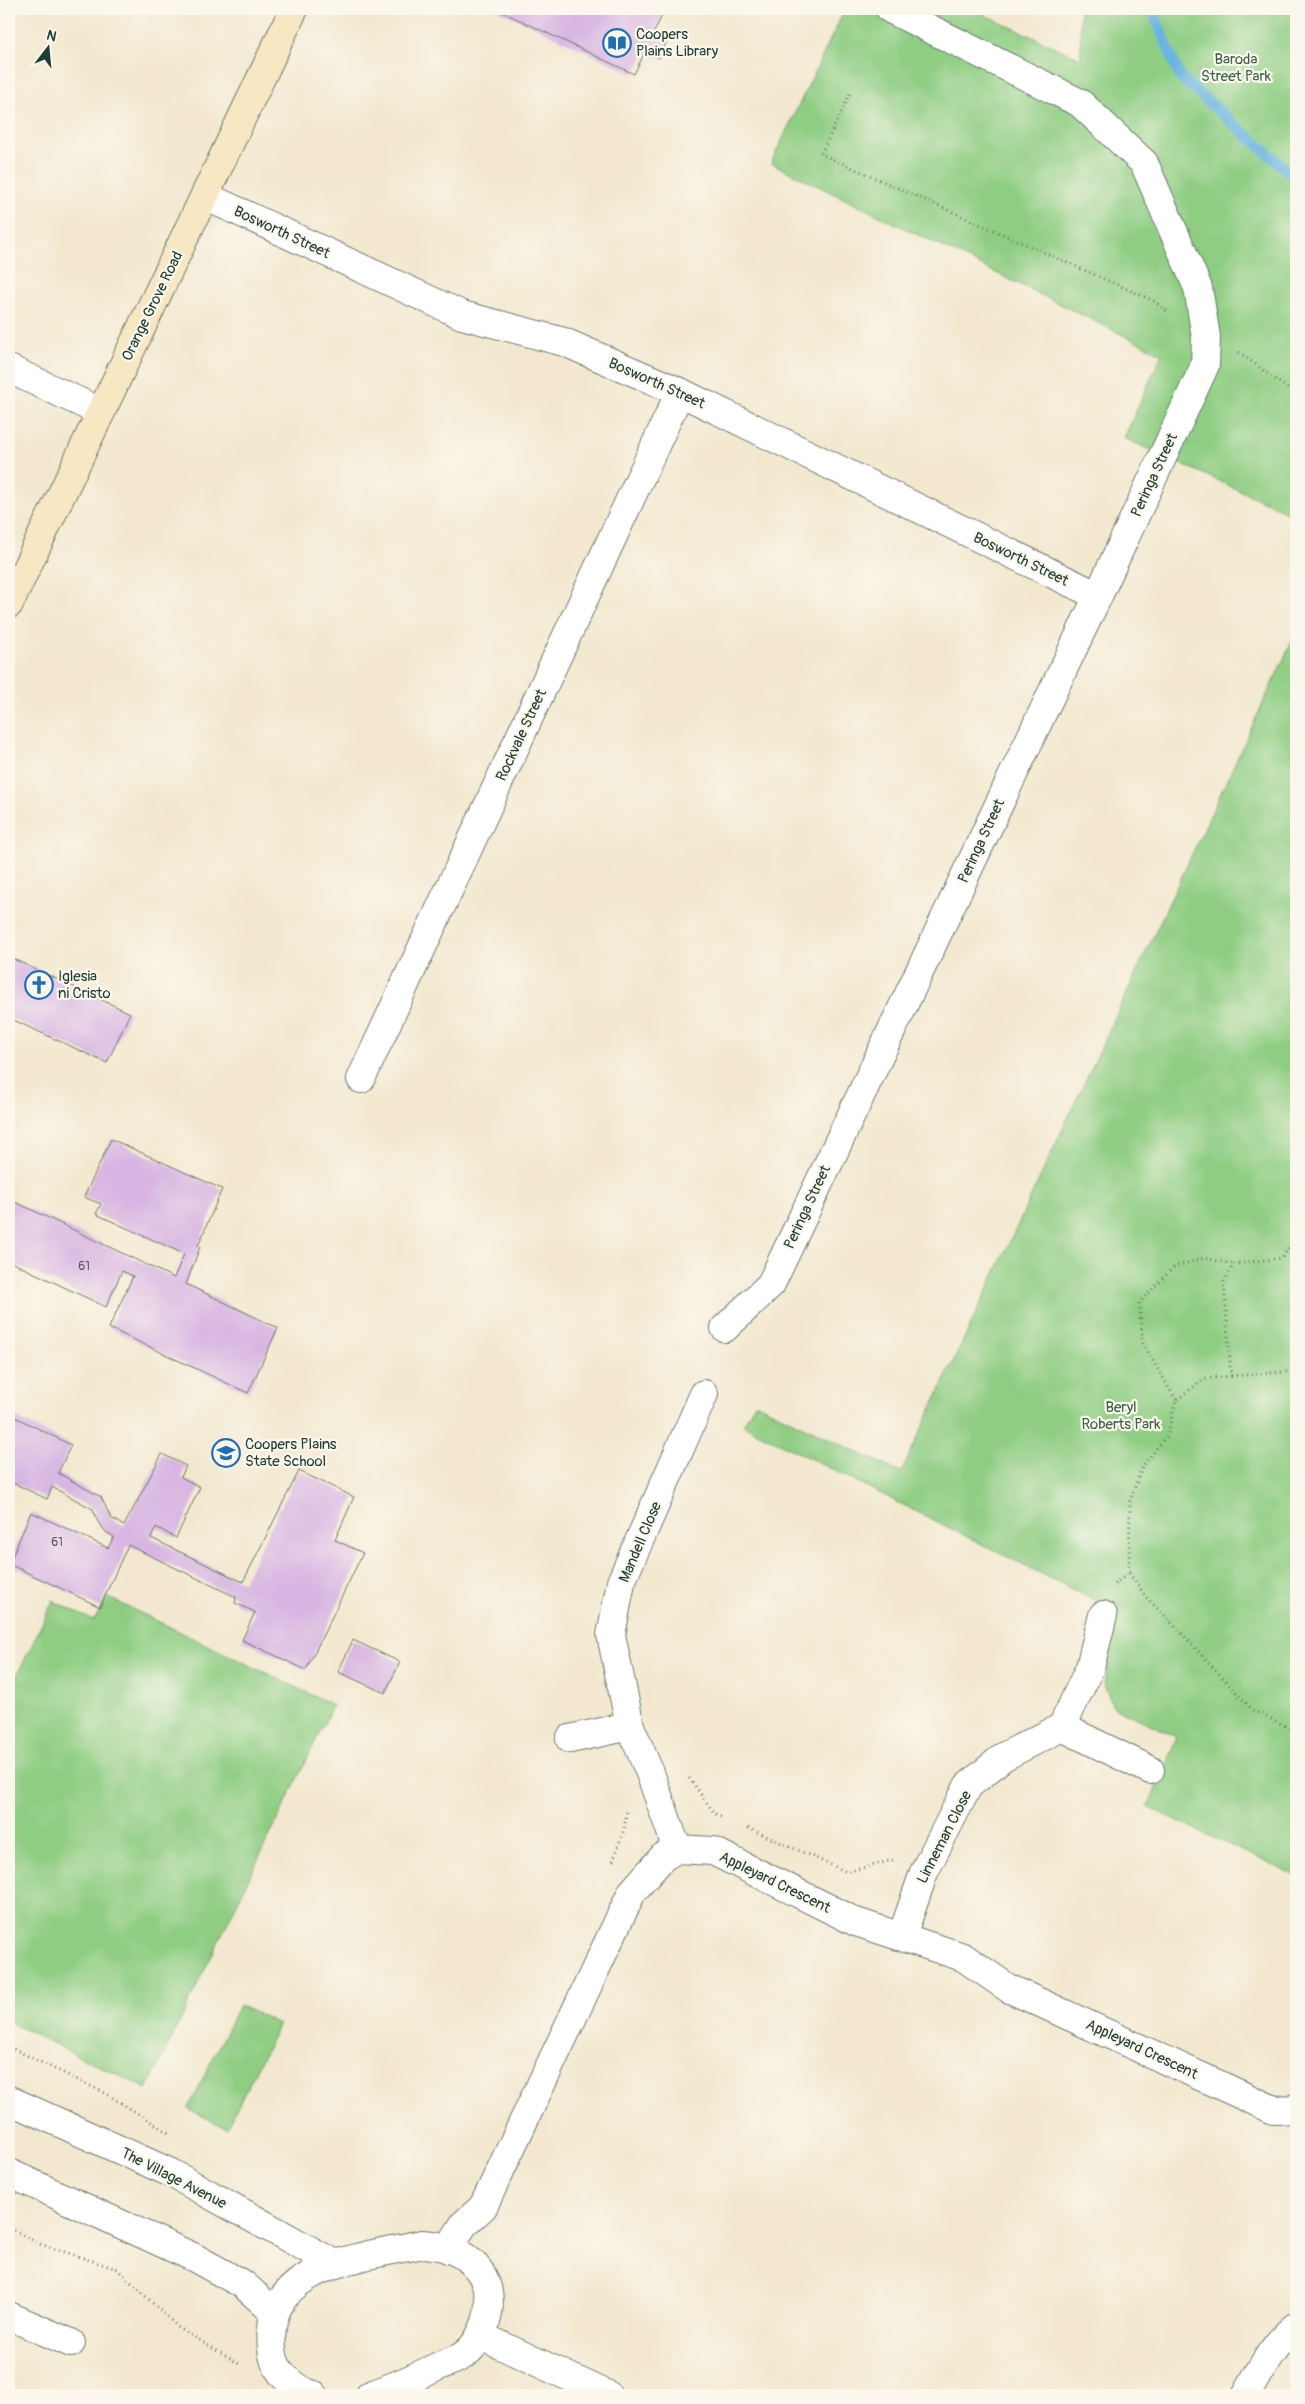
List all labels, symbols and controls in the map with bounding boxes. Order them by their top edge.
north arrow [22,22,72,72]
place label: Coopers Plains Library [636,25,719,61]
text: N [45,27,58,45]
library icon: Coopers Plains Library [602,28,632,58]
park label: Baroda Street Park [1201,50,1272,86]
street label: Bosworth Street [231,202,334,263]
street label: Orange Grove Road [118,248,187,364]
street label: Bosworth Street [606,354,709,414]
street label: Peringa Street [1127,429,1183,520]
street label: Bosworth Street [970,528,1072,591]
street label: Rockvale Street [492,685,551,784]
street label: Peringa Street [954,795,1010,886]
place label: Iglesia ni Cristo [58,967,111,1003]
church icon: Iglesia ni Cristo [24,970,54,1000]
street label: Peringa Street [780,1161,836,1252]
house number: 61 [78,1259,90,1274]
park label: Beryl Roberts Park [1081,1398,1161,1434]
place label: Coopers Plains State School [245,1435,337,1471]
school or university icon: Coopers Plains State School [211,1438,241,1468]
street label: Mandell Close [615,1498,666,1586]
house number: 61 [51,1535,63,1550]
street label: Linneman Close [913,1787,976,1887]
street label: Appleyard Crescent [716,1847,834,1918]
street label: Appleyard Crescent [1083,2015,1202,2084]
street label: The Village Avenue [118,2144,230,2214]

